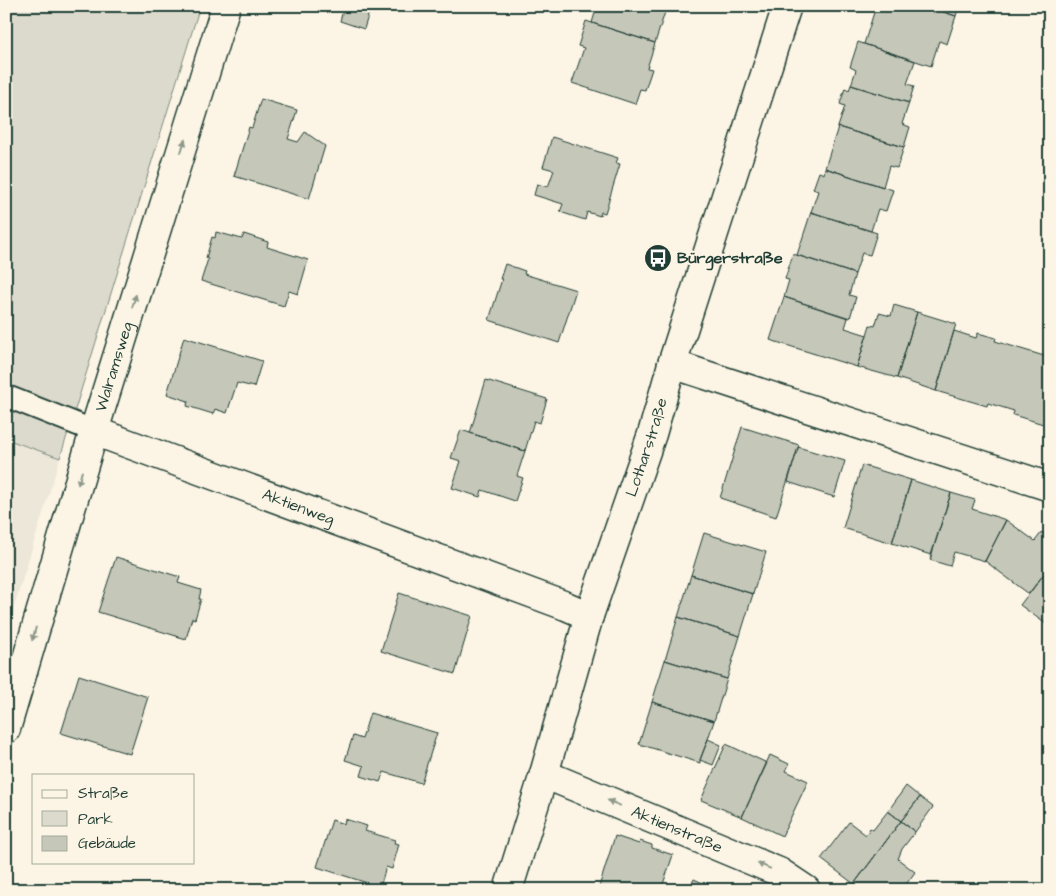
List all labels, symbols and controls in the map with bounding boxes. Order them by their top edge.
one-way arrow [179,138,187,153]
bus stop icon: Bürgerstraße [643,243,673,273]
place label: Bürgerstraße [677,247,783,271]
one-way arrow [131,294,139,309]
street label: Walramsweg [90,319,139,414]
street label: Lotharstraße [620,395,673,500]
one-way arrow [76,470,84,486]
street label: Aktienweg [259,483,338,531]
one-way arrow [30,627,38,642]
legend [32,774,195,864]
text: Straße [78,783,128,804]
one-way arrow [607,799,621,807]
street label: Aktienstraße [628,801,726,858]
text: Park [78,809,113,830]
text: Gebäude [78,833,136,854]
one-way arrow [756,862,771,870]

